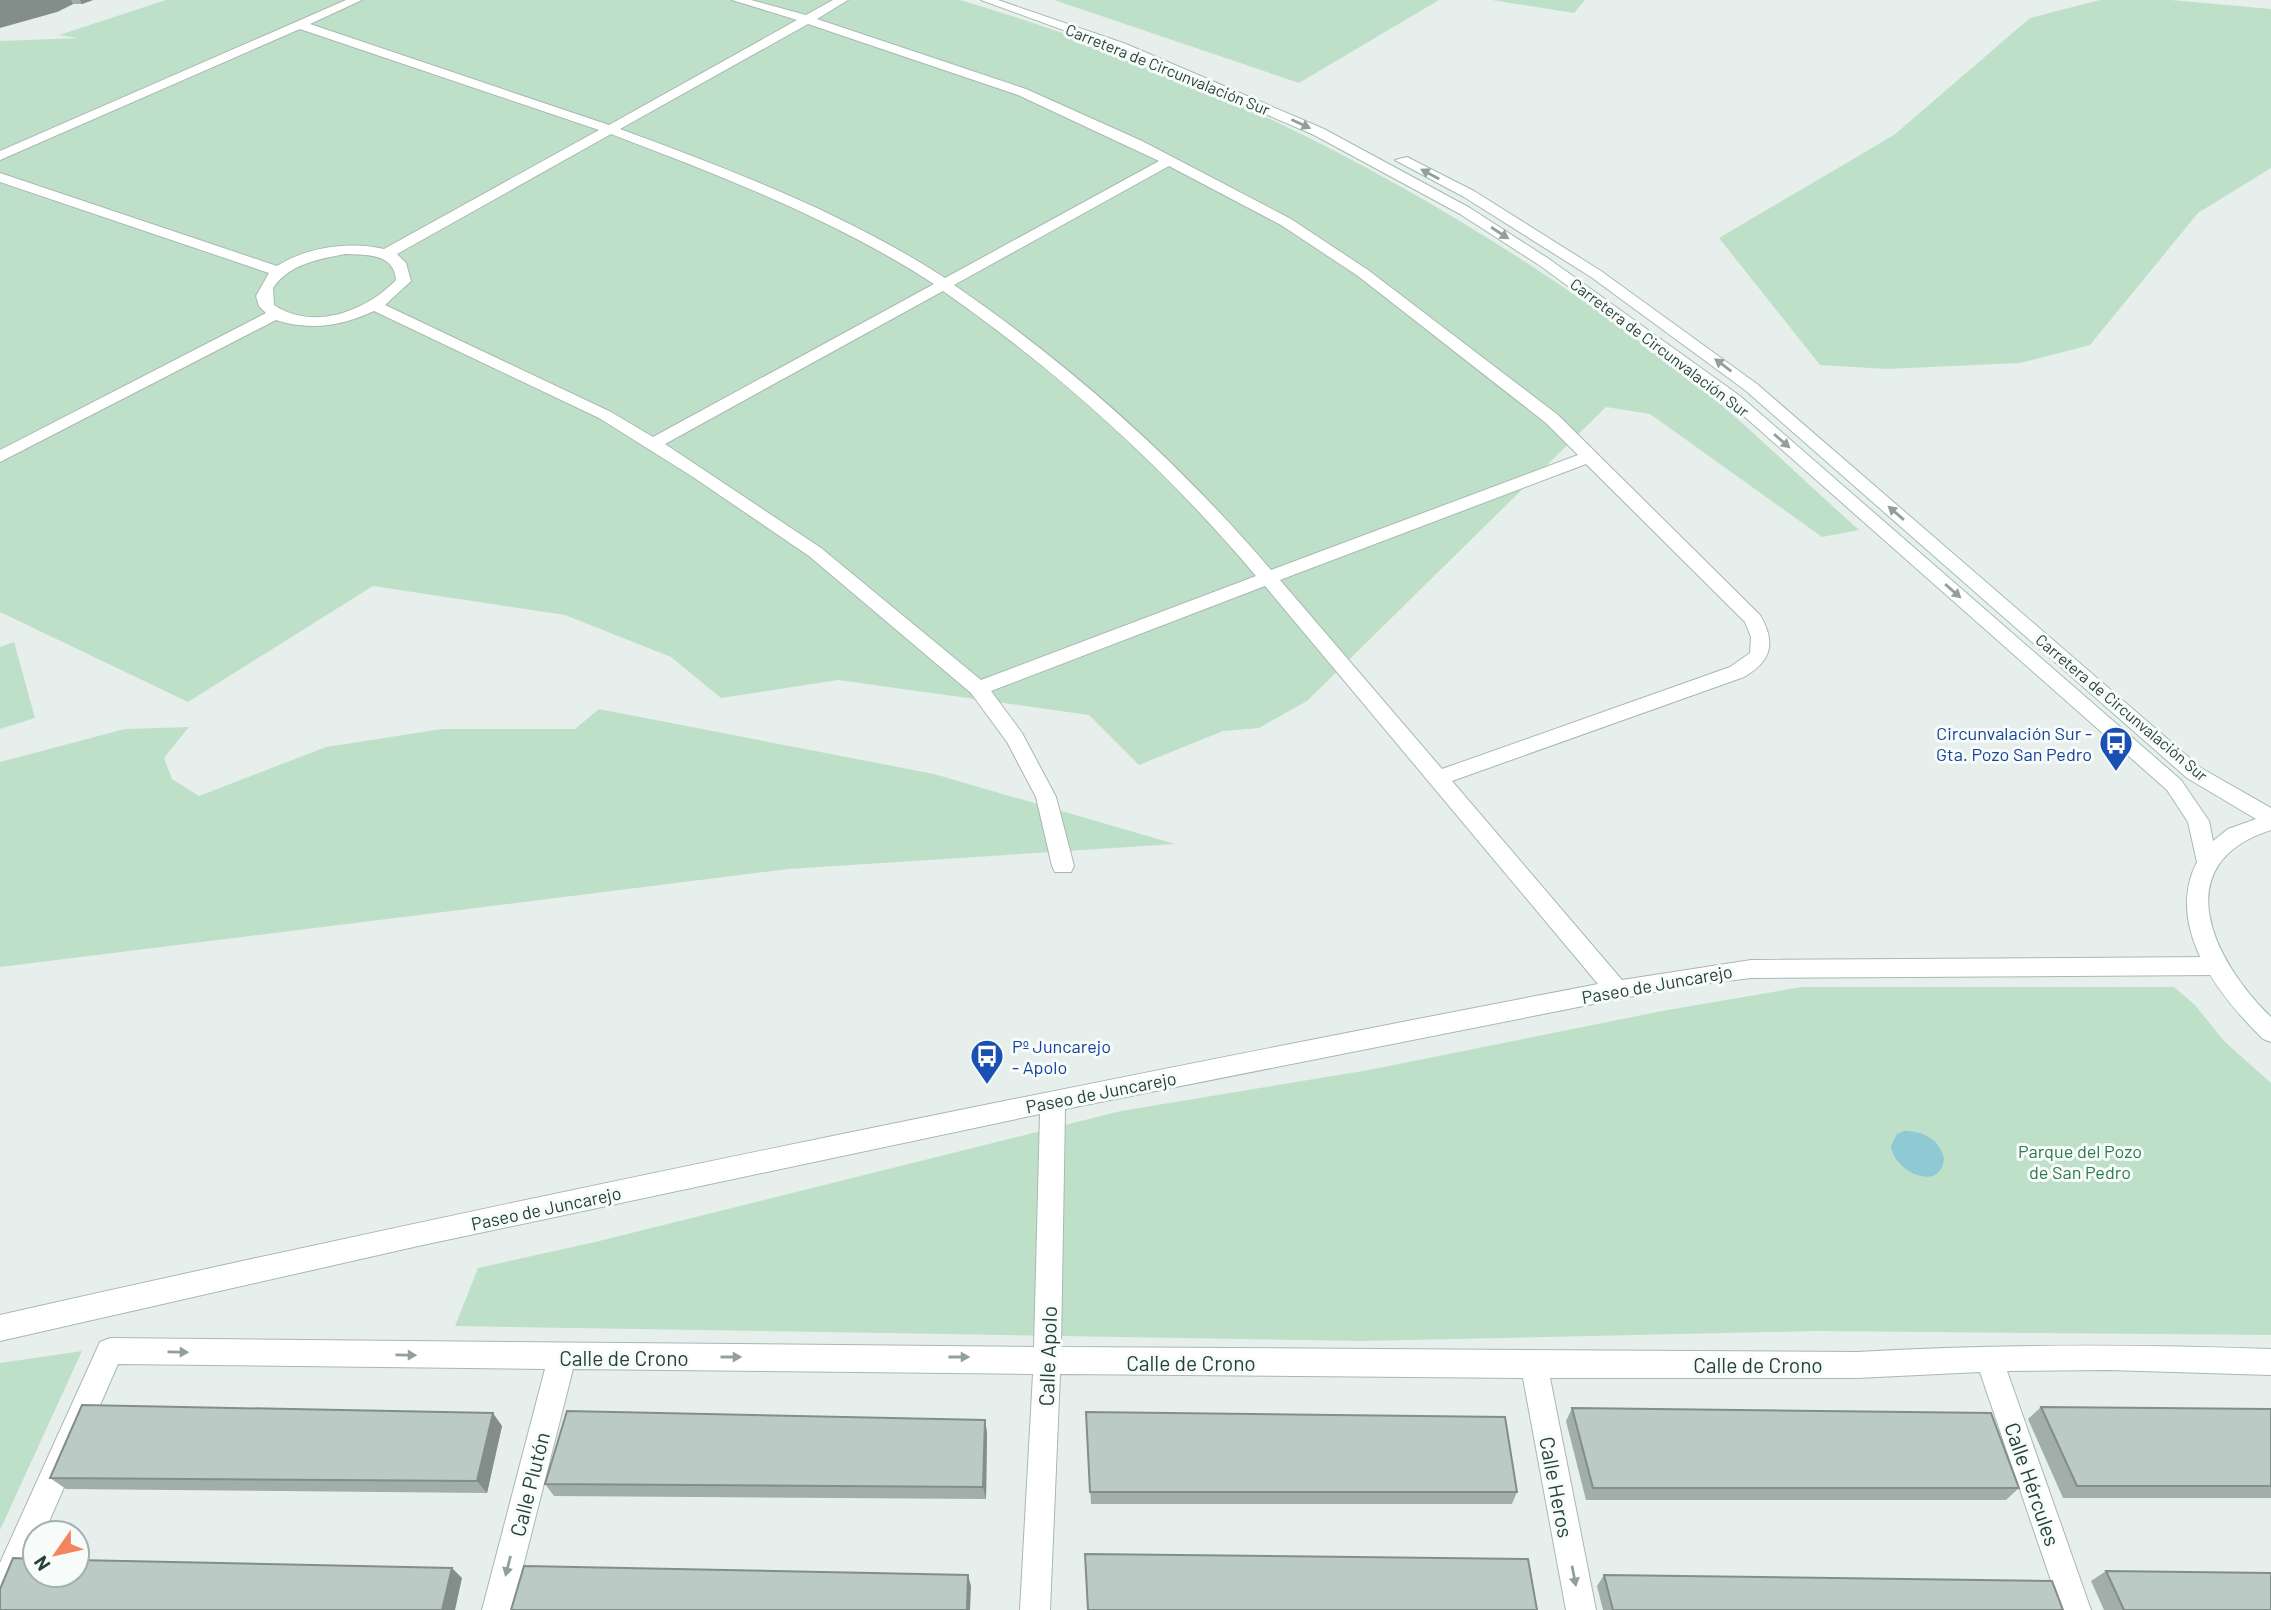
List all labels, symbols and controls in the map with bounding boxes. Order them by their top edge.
street label: Carretera de Circunvalación Sur [1063,19,1273,119]
one-way arrow [1291,118,1311,130]
one-way arrow [1420,168,1440,180]
one-way arrow [1491,227,1510,240]
street label: Carretera de Circunvalación Sur [1567,274,1753,420]
one-way arrow [1714,358,1732,373]
one-way arrow [1773,433,1790,448]
one-way arrow [1887,506,1904,521]
one-way arrow [1944,583,1962,599]
street label: Carretera de Circunvalación Sur [2032,630,2212,785]
place label: Circunvalación Sur - Gta. Pozo San Pedro [1936,722,2092,765]
bus stop icon: Circunvalación Sur - Gta. Pozo San Pedro [2097,724,2135,773]
street label: Paseo de Juncarejo [1580,960,1734,1008]
place label: Pº Juncarejo - Apolo [1012,1035,1111,1078]
bus stop icon: Pº Juncarejo - Apolo [968,1037,1006,1086]
street label: Paseo de Juncarejo [1024,1067,1178,1117]
park label: Parque del Pozo de San Pedro [2018,1140,2142,1183]
street label: Paseo de Juncarejo [469,1181,623,1235]
street label: Calle Apolo [1033,1305,1061,1407]
street label: Calle de Crono [559,1345,689,1370]
one-way arrow [168,1346,190,1358]
one-way arrow [395,1349,417,1361]
street label: Calle de Crono [1126,1350,1256,1375]
one-way arrow [721,1351,743,1363]
one-way arrow [948,1352,970,1363]
street label: Calle de Crono [1693,1352,1823,1377]
street label: Calle Hércules [2000,1419,2066,1549]
street label: Calle Plutón [504,1429,554,1539]
street label: Calle Heros [1535,1434,1579,1540]
north arrow [21,1519,91,1589]
text: N [28,1552,55,1575]
one-way arrow [502,1555,513,1577]
one-way arrow [1569,1565,1580,1587]

